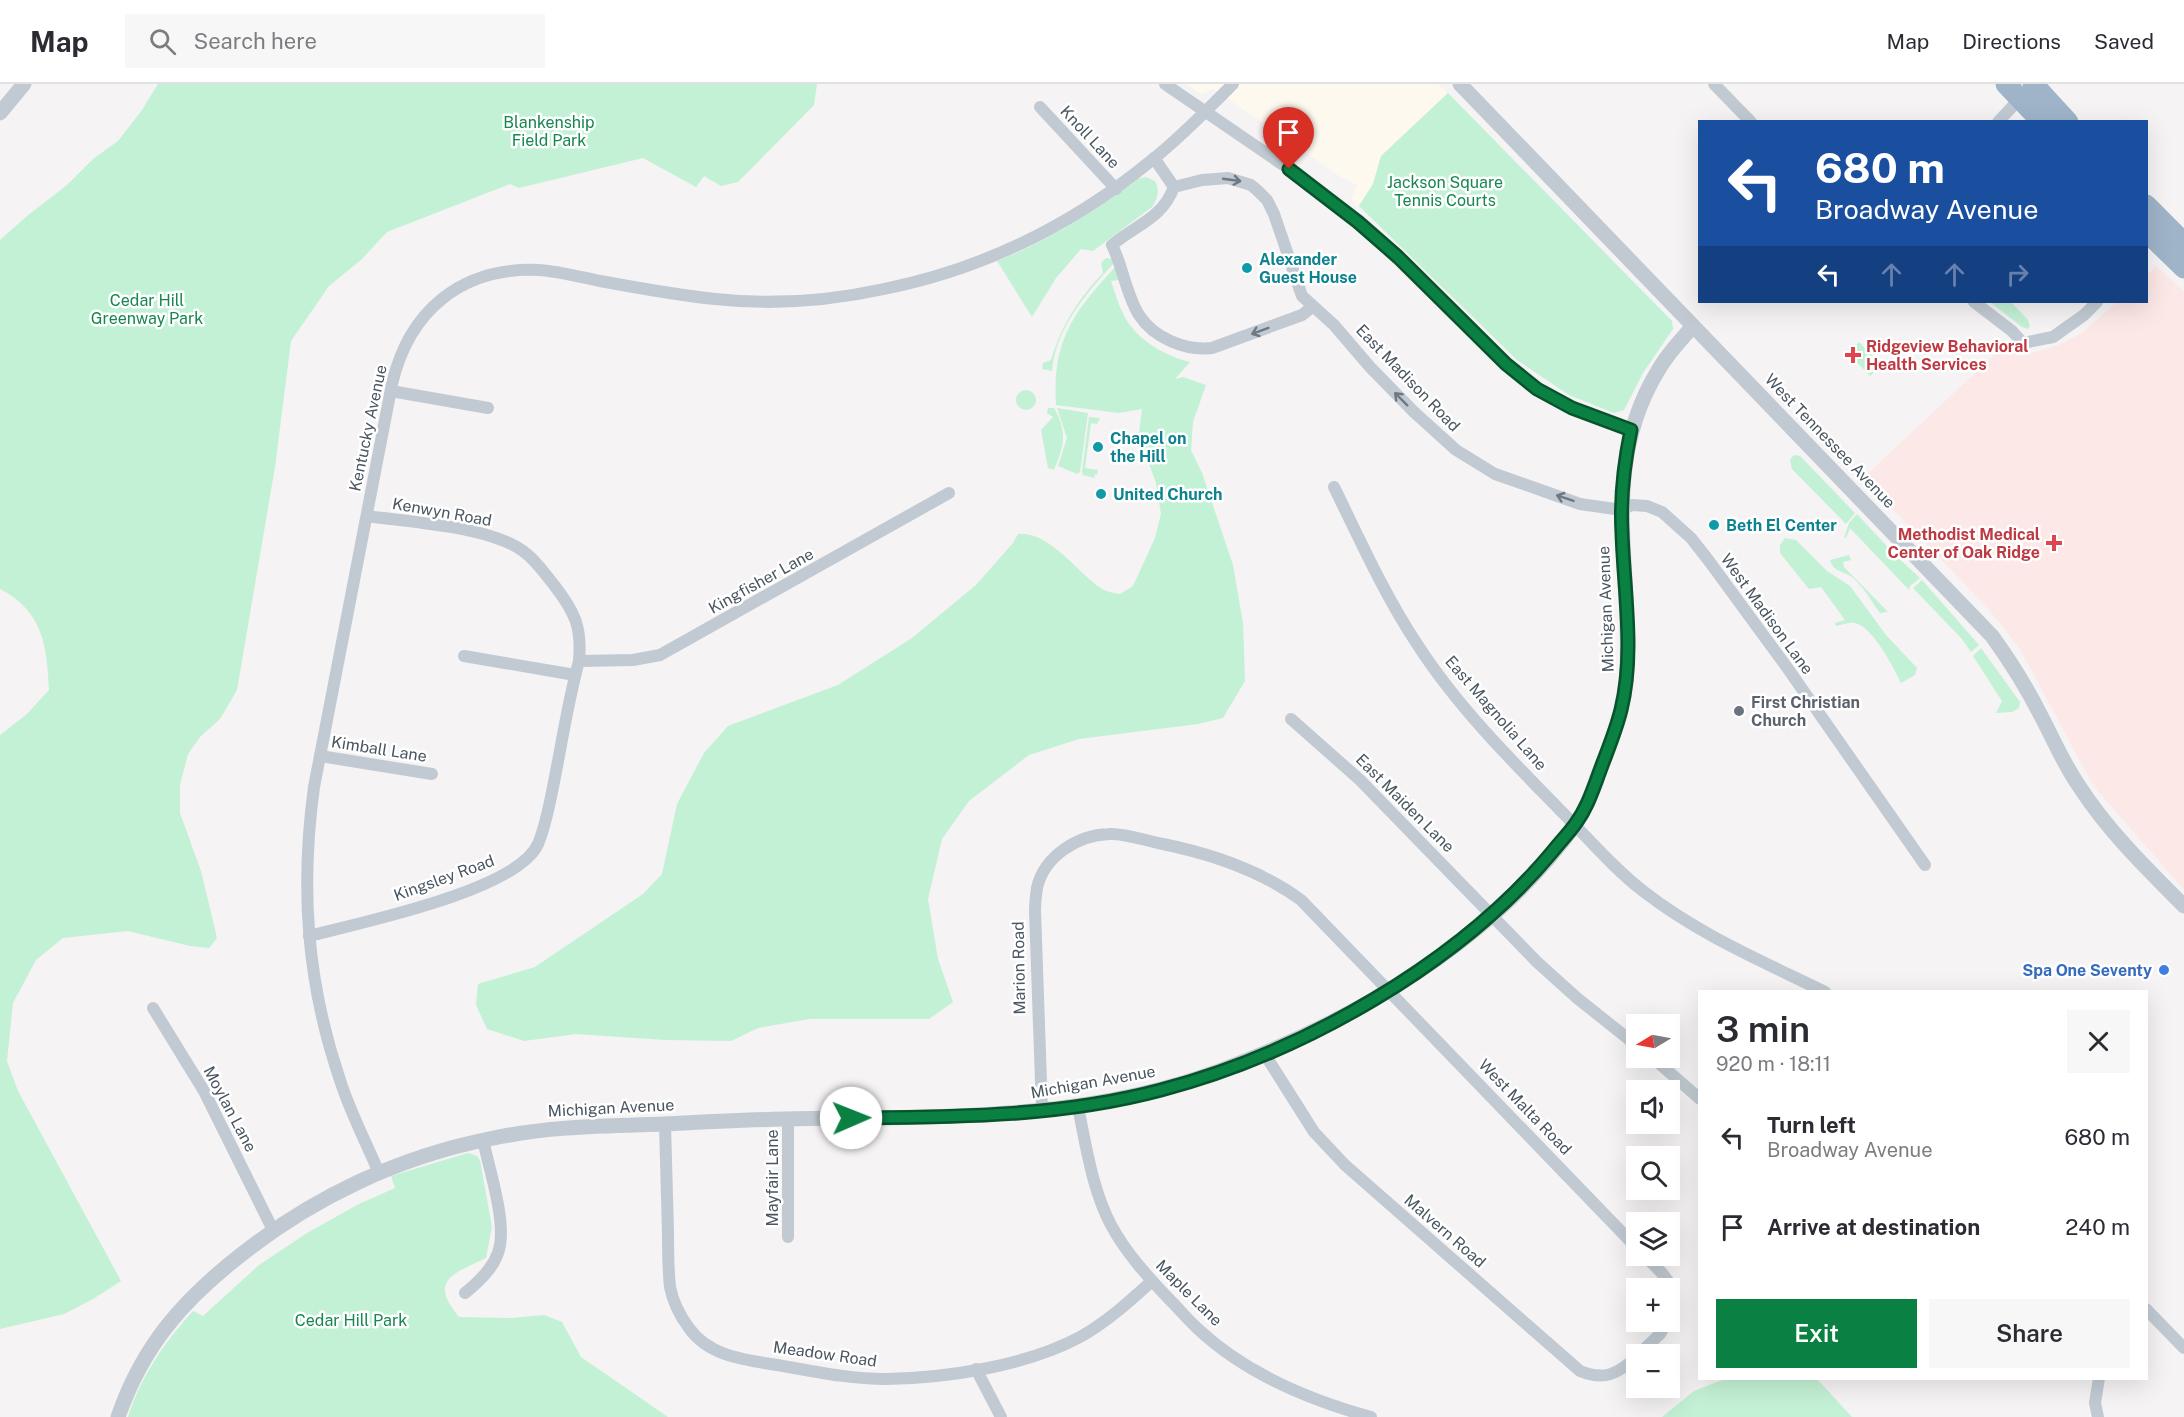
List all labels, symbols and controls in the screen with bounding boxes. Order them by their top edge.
search box [125,14,545,68]
text: Map [30,25,89,58]
icon: search [146,25,179,58]
text: Search here [194,28,317,54]
text: Map [1887,29,1929,54]
text: Directions [1962,29,2061,54]
text: Saved [2094,29,2154,54]
street label: Knoll Lane [1056,102,1124,172]
pin [1263,107,1314,169]
park label: Blankenship Field Park [503,113,595,150]
icon: arrive [1272,116,1305,149]
text: 680 m [1815,143,1945,192]
icon: left [1716,144,1794,222]
park label: Jackson Square Tennis Courts [1387,173,1503,210]
one-way arrow [1221,174,1241,185]
text: Broadway Avenue [1815,193,2038,225]
place label: Alexander Guest House [1259,250,1357,287]
icon: left [1812,258,1845,291]
icon: ahead [1875,258,1908,291]
icon: ahead [1938,258,1971,291]
icon: right [2001,258,2034,291]
marker: Alexander Guest House [1240,261,1254,275]
park label: Cedar Hill Greenway Park [91,291,203,328]
street label: East Madison Road [1352,321,1464,435]
one-way arrow [1251,326,1269,337]
place label: Ridgeview Behavioral Health Services [1866,337,2029,374]
marker: Ridgeview Behavioral Health Services [1844,346,1862,364]
street label: Kentucky Avenue [345,363,391,493]
street label: West Tennessee Avenue [1761,370,1899,512]
one-way arrow [1393,391,1408,406]
place label: Chapel on the Hill [1110,429,1186,466]
marker: Chapel on the Hill [1091,440,1105,454]
place label: United Church [1113,485,1223,504]
marker: United Church [1094,487,1108,501]
one-way arrow [1556,492,1575,503]
street label: Kenwyn Road [391,494,493,530]
place label: Beth El Center [1726,516,1837,535]
marker: Beth El Center [1707,518,1721,532]
place label: Methodist Medical Center of Oak Ridge [1888,525,2040,562]
marker: Methodist Medical Center of Oak Ridge [2045,534,2063,552]
street label: Kingfisher Lane [705,544,817,618]
street label: Michigan Avenue [1594,545,1618,673]
street label: West Madison Lane [1717,550,1817,678]
street label: East Magnolia Lane [1441,652,1551,774]
place label: First Christian Church [1751,693,1860,730]
marker: First Christian Church [1732,704,1746,718]
street label: Kimball Lane [330,732,428,766]
street label: East Maiden Lane [1352,750,1458,856]
street label: Kingsley Road [391,851,497,905]
street label: Marion Road [1009,921,1029,1015]
place label: Spa One Seventy [2022,961,2152,980]
marker: Spa One Seventy [2157,963,2171,977]
text: 3 min [1716,1008,1810,1050]
button: close [2067,1010,2130,1073]
north arrow [1626,1014,1680,1068]
map controls [1626,1014,1680,1398]
text: 920 m · 18:11 [1716,1052,1831,1076]
street label: West Malta Road [1475,1055,1575,1159]
street label: Michigan Avenue [1029,1062,1157,1102]
street label: Moylan Lane [199,1063,261,1155]
button: sound [1626,1080,1680,1134]
position arrow [819,1086,883,1150]
street label: Michigan Avenue [547,1095,675,1121]
text: Turn left [1767,1112,1856,1138]
icon: left [1716,1121,1749,1154]
text: 680 m [2065,1124,2130,1150]
street label: Mayfair Lane [763,1130,782,1226]
text: Broadway Avenue [1767,1138,1933,1162]
button: search [1626,1146,1680,1200]
street label: Malvern Road [1400,1190,1490,1272]
icon: arrive [1716,1211,1749,1244]
button: layers [1626,1212,1680,1266]
text: Arrive at destination [1767,1214,1980,1240]
text: 240 m [2065,1214,2130,1240]
street label: Maple Lane [1152,1256,1226,1330]
button: + [1626,1278,1680,1332]
button: Exit [1716,1299,1917,1368]
button: Share [1929,1299,2130,1368]
park label: Cedar Hill Park [295,1311,407,1330]
street label: Meadow Road [772,1337,878,1371]
button: − [1626,1344,1680,1398]

